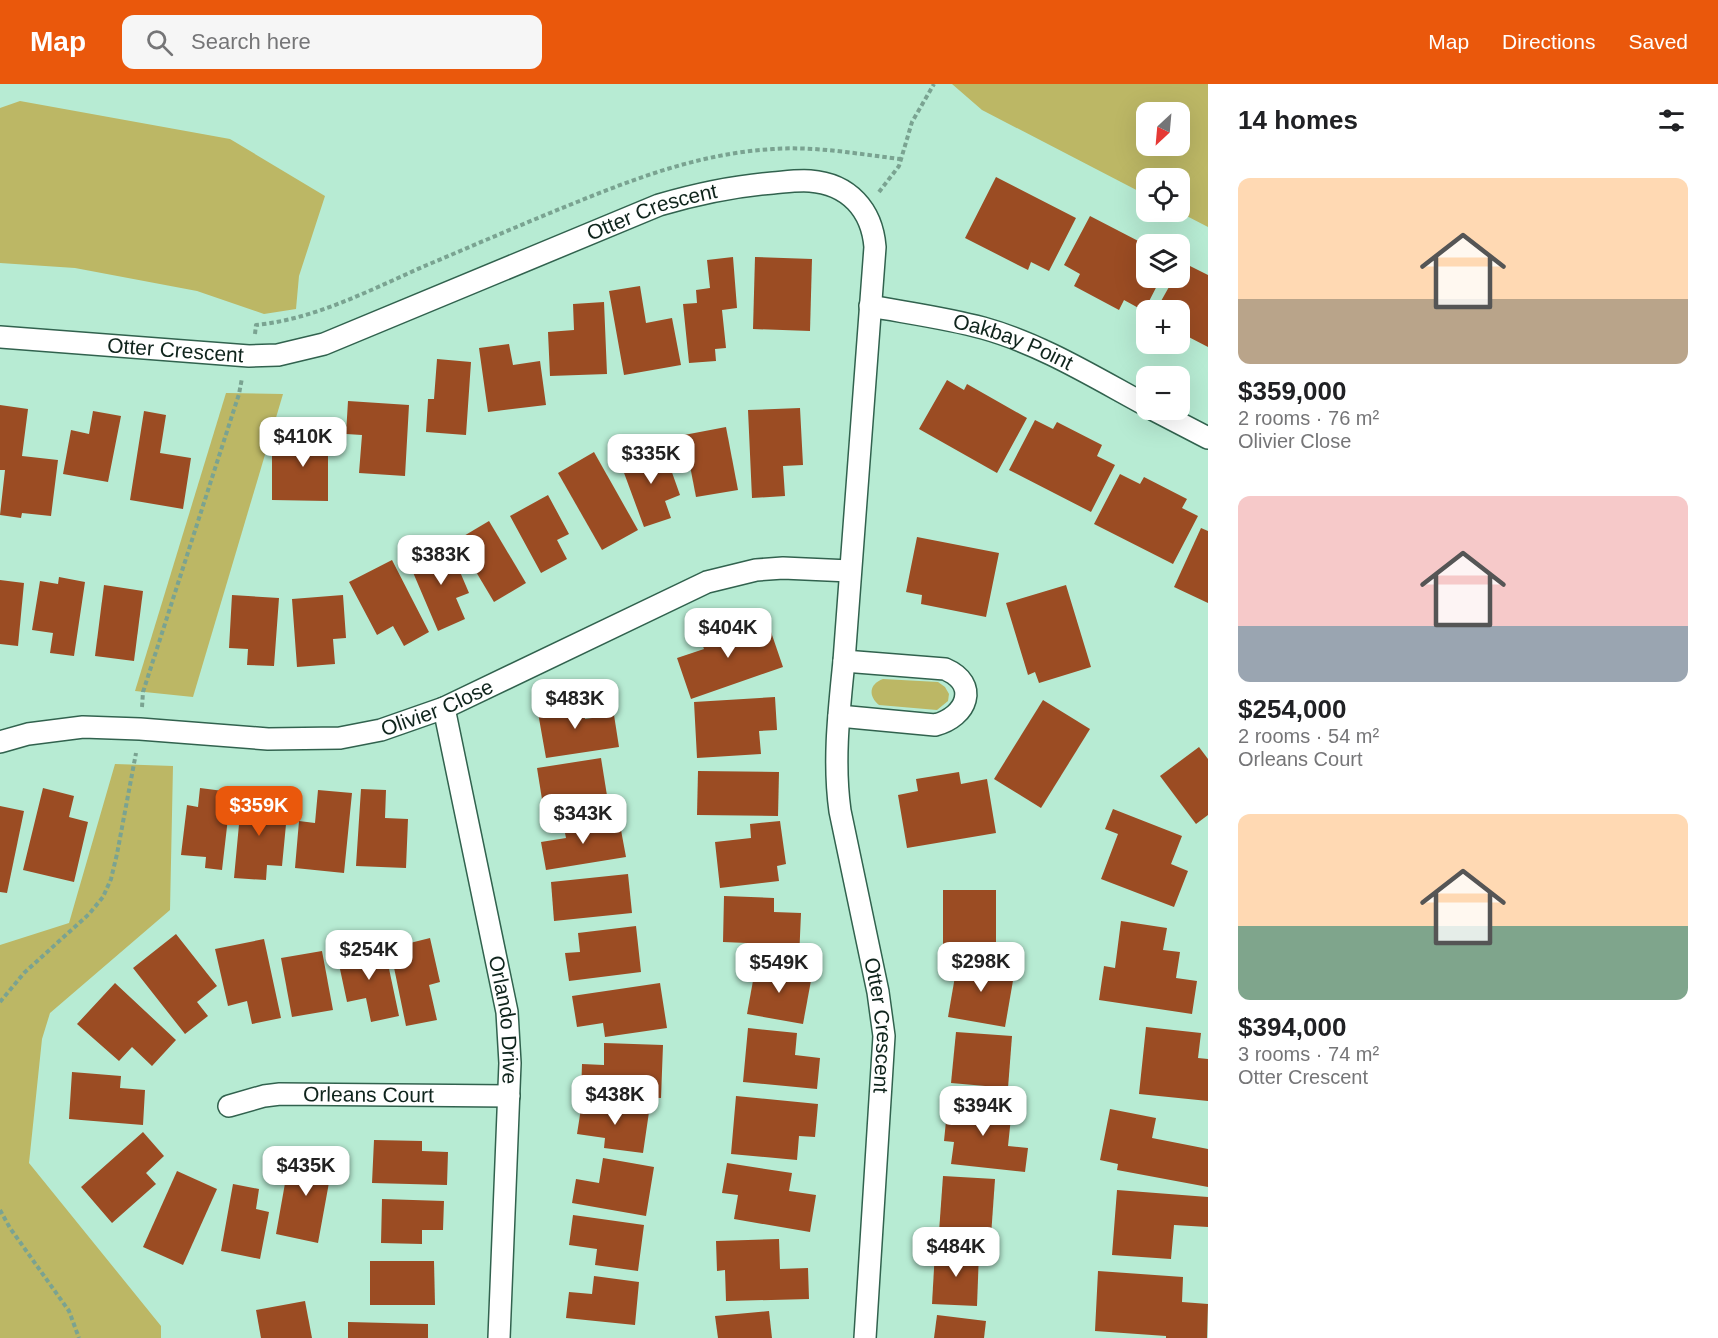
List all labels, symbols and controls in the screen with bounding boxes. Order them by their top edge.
search box [122,15,542,69]
text: Map [30,26,86,57]
icon: search [143,26,176,59]
text: Search here [191,29,311,54]
text: Map [1428,30,1469,53]
text: Directions [1502,30,1595,53]
text: Saved [1628,30,1688,53]
north arrow [1136,102,1190,156]
map controls [1136,102,1190,420]
icon: filters [1655,104,1688,137]
text: 14 homes [1238,105,1358,135]
button: locate [1136,168,1190,222]
street label: Otter Crescent [583,179,719,245]
icon: home [1409,217,1517,325]
button: layers [1136,234,1190,288]
button: + [1136,300,1190,354]
street label: Oakbay Point [951,309,1077,374]
street label: Otter Crescent [107,333,245,367]
button: − [1136,366,1190,420]
text: $359,000 [1238,376,1346,406]
text: 2 rooms · 76 m² [1238,407,1379,429]
pin: $410K [261,417,345,468]
text: $410K [274,425,332,447]
text: Olivier Close [1238,430,1351,452]
pin: $335K [609,434,693,485]
text: $335K [622,442,680,464]
pin: $383K [399,535,483,586]
icon: home [1409,535,1517,643]
text: $383K [412,543,470,565]
pin: $404K [686,608,770,659]
text: $404K [699,616,757,638]
street label: Olivier Close [378,674,497,740]
pin: $483K [533,679,617,730]
text: $483K [546,687,604,709]
text: $254,000 [1238,694,1346,724]
text: 2 rooms · 54 m² [1238,725,1379,747]
text: Orleans Court [1238,748,1363,770]
pin: $359K [217,786,301,837]
text: $359K [230,794,288,816]
pin: $343K [541,794,625,845]
text: $343K [554,802,612,824]
icon: home [1409,853,1517,961]
pin: $254K [327,930,411,981]
text: $254K [340,938,398,960]
pin: $298K [939,942,1023,993]
pin: $549K [737,943,821,994]
text: $298K [952,950,1010,972]
text: $549K [750,951,808,973]
street label: Orlando Drive [485,953,522,1085]
street label: Otter Crescent [860,955,896,1094]
text: $394,000 [1238,1012,1346,1042]
text: 3 rooms · 74 m² [1238,1043,1379,1065]
text: Otter Crescent [1238,1066,1368,1088]
pin: $438K [573,1075,657,1126]
street label: Orleans Court [303,1082,434,1106]
text: $438K [586,1083,644,1105]
pin: $394K [941,1086,1025,1137]
text: $394K [954,1094,1012,1116]
pin: $435K [264,1146,348,1197]
text: $435K [277,1154,335,1176]
pin: $484K [914,1227,998,1278]
text: $484K [927,1235,985,1257]

